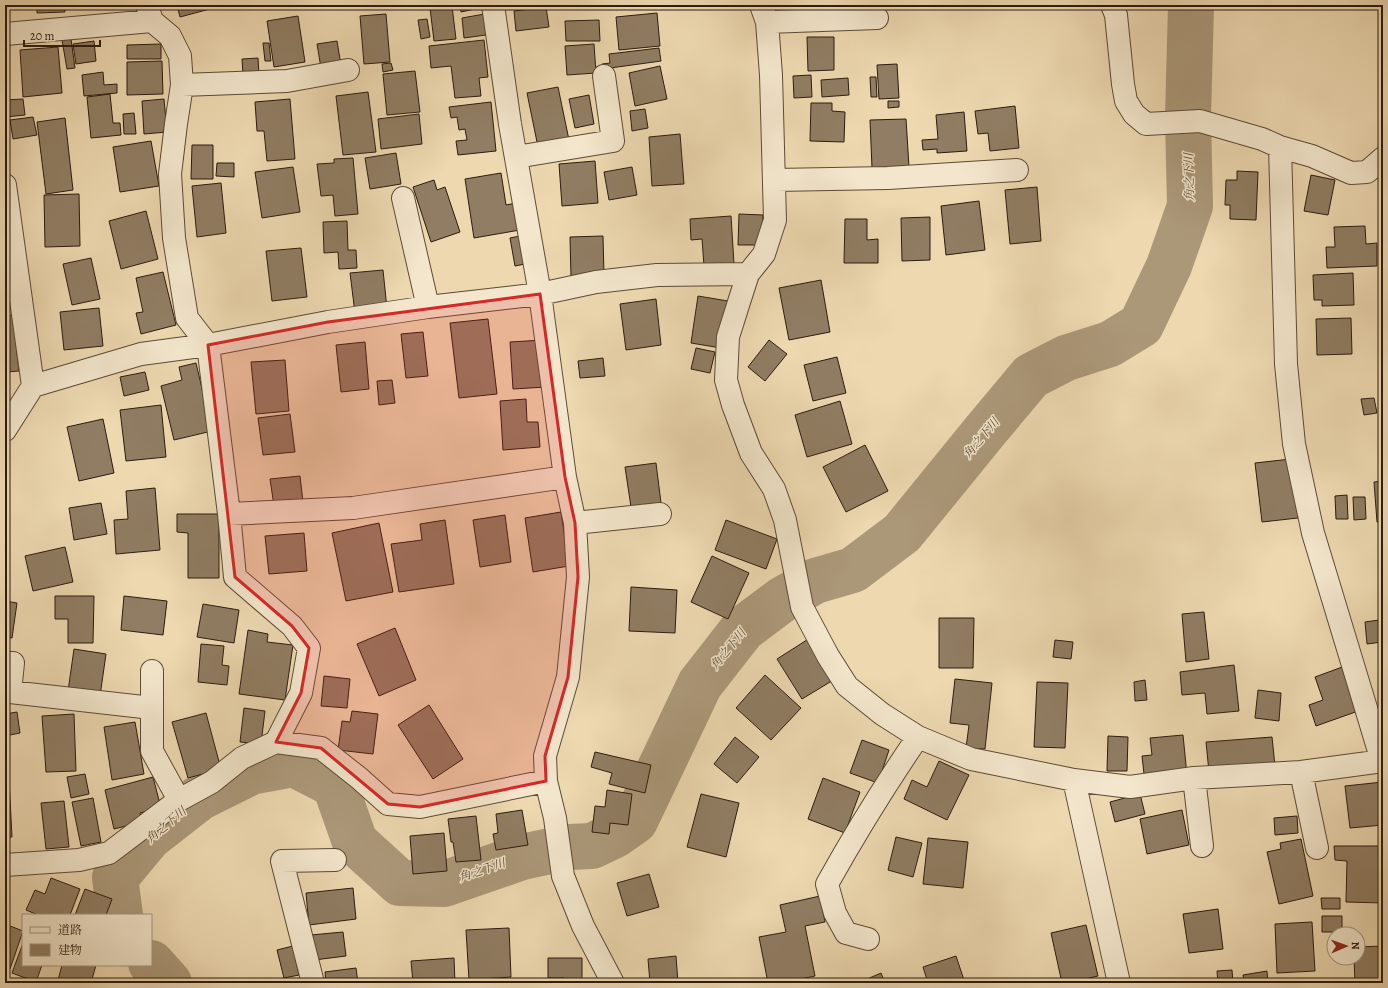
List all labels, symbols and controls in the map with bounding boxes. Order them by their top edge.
scale bar [24,22,100,48]
text: 20 m [30,28,54,44]
water label: 角之下川 [1181,151,1197,201]
water label: 角之下川 [959,413,1004,462]
water label: 角之下川 [707,624,751,673]
water label: 角之下川 [142,802,191,847]
water label: 角之下川 [457,854,509,885]
legend [22,914,152,966]
text: 道路 [58,922,82,938]
north arrow [1326,926,1366,966]
text: N [1348,941,1363,950]
text: 建物 [58,942,82,958]

